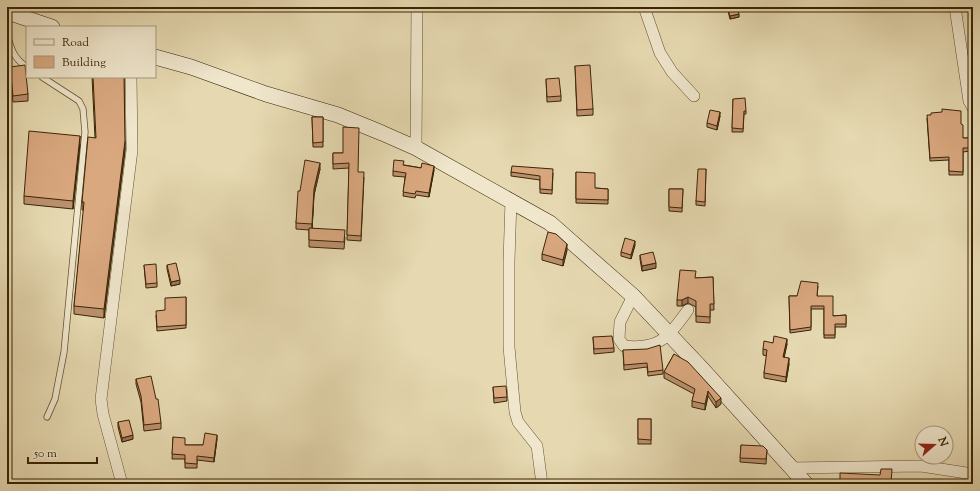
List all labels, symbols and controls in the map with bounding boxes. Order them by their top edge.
legend [26,26,156,78]
text: Road [62,34,89,52]
text: Building [62,54,106,72]
north arrow [914,425,954,465]
text: N [933,434,952,449]
scale bar [28,439,97,465]
text: 50 m [33,445,57,463]

